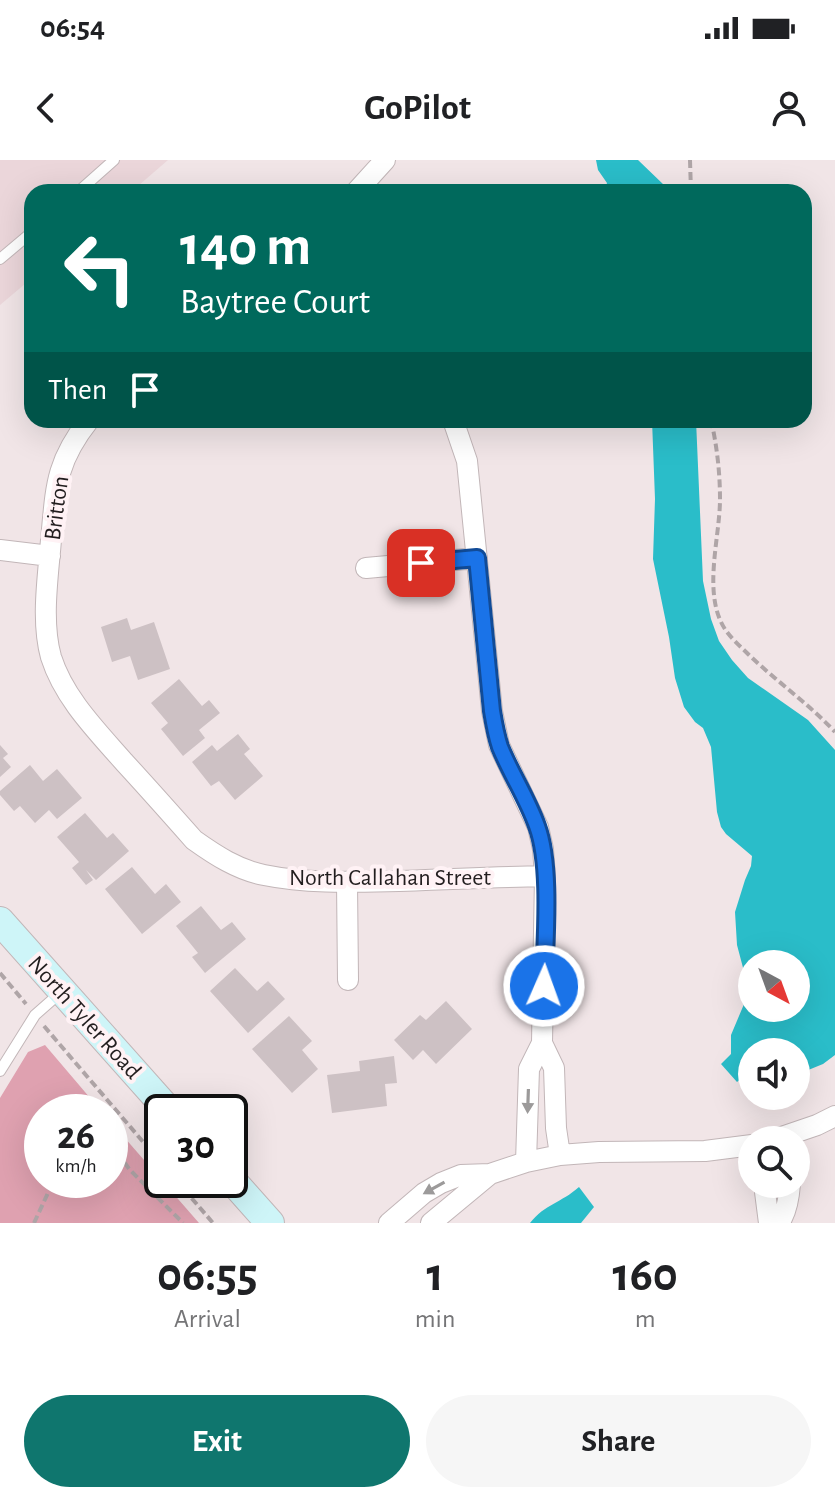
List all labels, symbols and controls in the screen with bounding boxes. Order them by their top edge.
text: 06:54 [40,13,105,43]
icon: back [24,86,68,130]
icon: person [767,86,811,130]
text: GoPilot [364,90,471,126]
icon: left [48,216,152,320]
text: 140 m [180,219,311,275]
text: Baytree Court [180,284,370,320]
icon: arrive [123,368,167,412]
text: Then [48,375,107,405]
street label: Britton [41,474,73,542]
pin [387,529,455,597]
icon: arrive [399,541,443,585]
street label: North Callahan Street [289,866,491,890]
position arrow [502,944,586,1028]
north arrow [738,950,810,1022]
map controls [738,950,810,1198]
street label: North Tyler Road [23,952,145,1084]
button: sound [738,1038,810,1110]
one-way arrow [521,1089,534,1114]
speed limit sign: 30 [144,1094,248,1198]
text: 26 [57,1116,95,1156]
button: search [738,1126,810,1198]
text: km/h [55,1156,97,1176]
one-way arrow [423,1181,446,1194]
text: 06:55 [157,1252,258,1300]
text: 1 [426,1252,444,1300]
text: 160 [612,1252,678,1300]
text: Arrival [174,1306,241,1332]
text: min [415,1306,455,1332]
text: m [635,1306,656,1332]
button: Exit [24,1395,410,1487]
button: Share [426,1395,811,1487]

